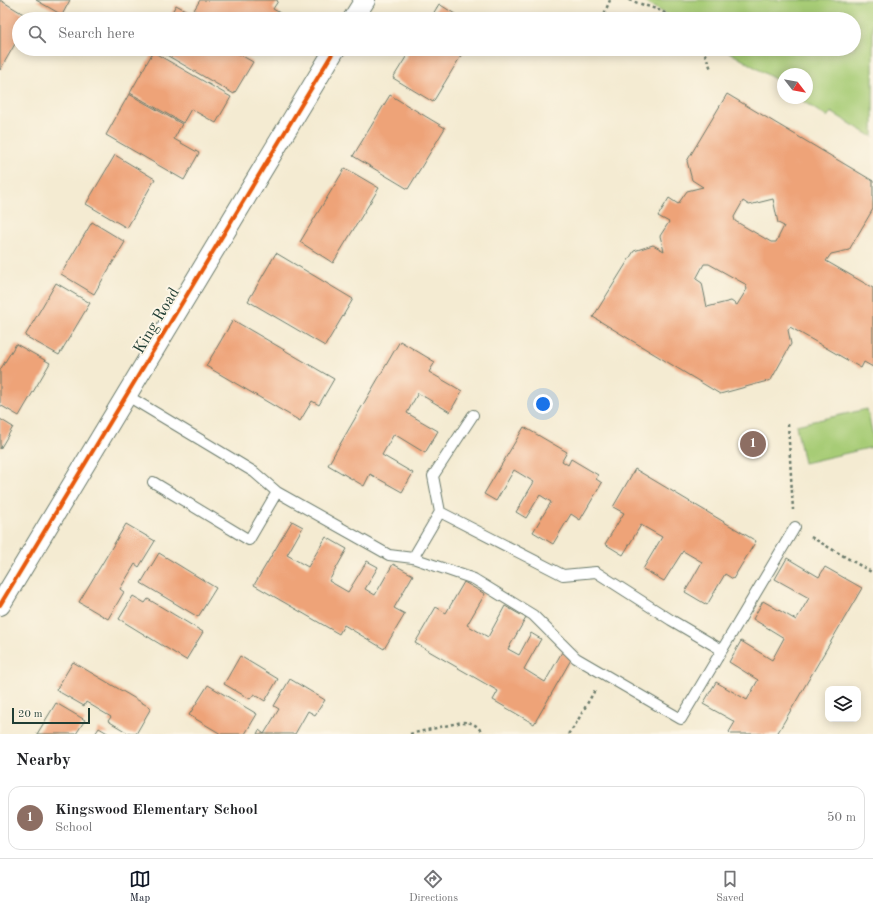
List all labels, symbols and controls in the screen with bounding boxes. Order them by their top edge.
search box [12,12,861,56]
icon: search [26,23,48,45]
text: Search here [58,27,135,42]
north arrow [777,68,813,104]
street label: King Road [131,285,183,357]
your location [533,394,553,414]
pin: 1 [740,429,766,459]
map controls [825,686,861,722]
button: layers [825,686,861,722]
scale bar [12,706,90,725]
text: 20 m [18,709,43,720]
text: Nearby [16,752,71,769]
text: Kingswood Elementary School [55,803,258,818]
text: 1 [26,811,34,824]
text: 50 m [827,811,856,824]
text: School [55,821,92,834]
tab: Map [129,868,151,906]
tab: Directions [409,868,458,906]
tab: Saved [716,868,744,906]

